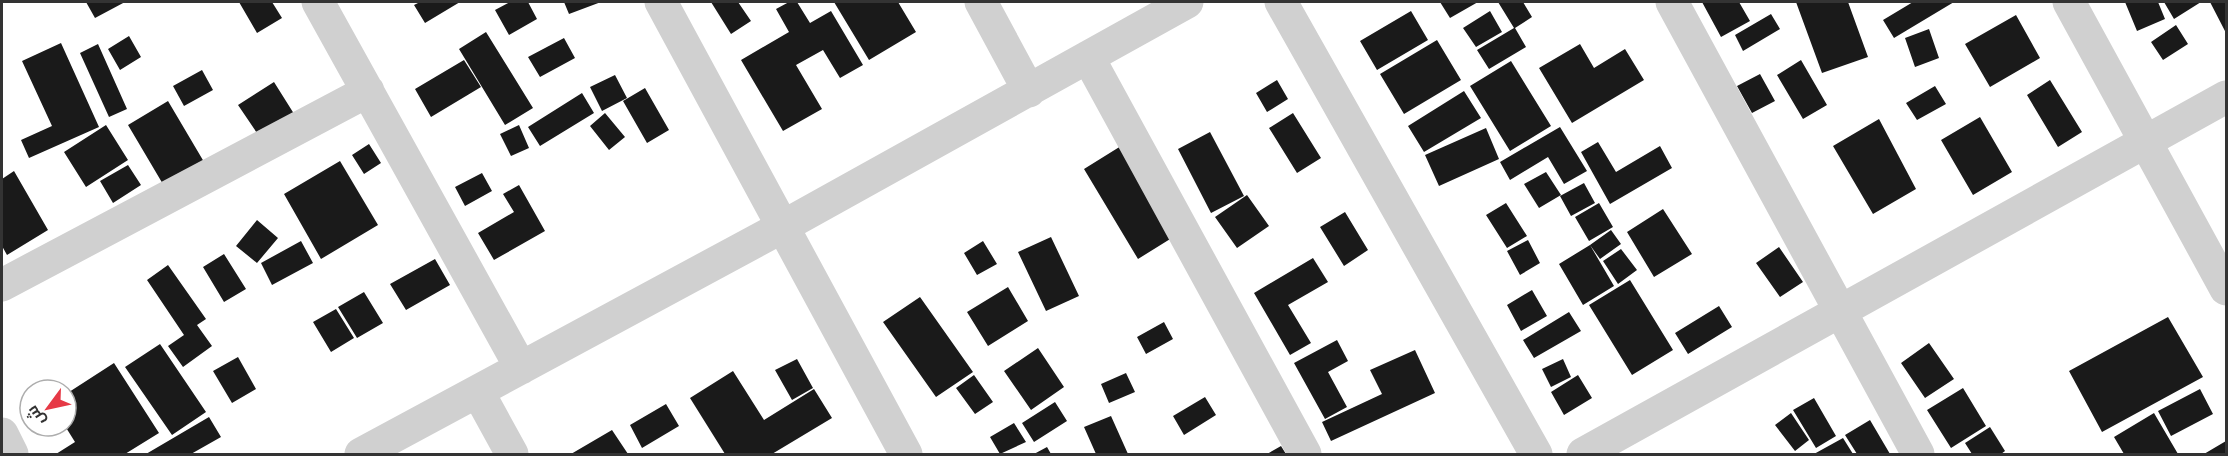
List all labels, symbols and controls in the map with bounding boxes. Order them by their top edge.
north arrow [18,378,78,438]
text: ش [21,402,49,430]

